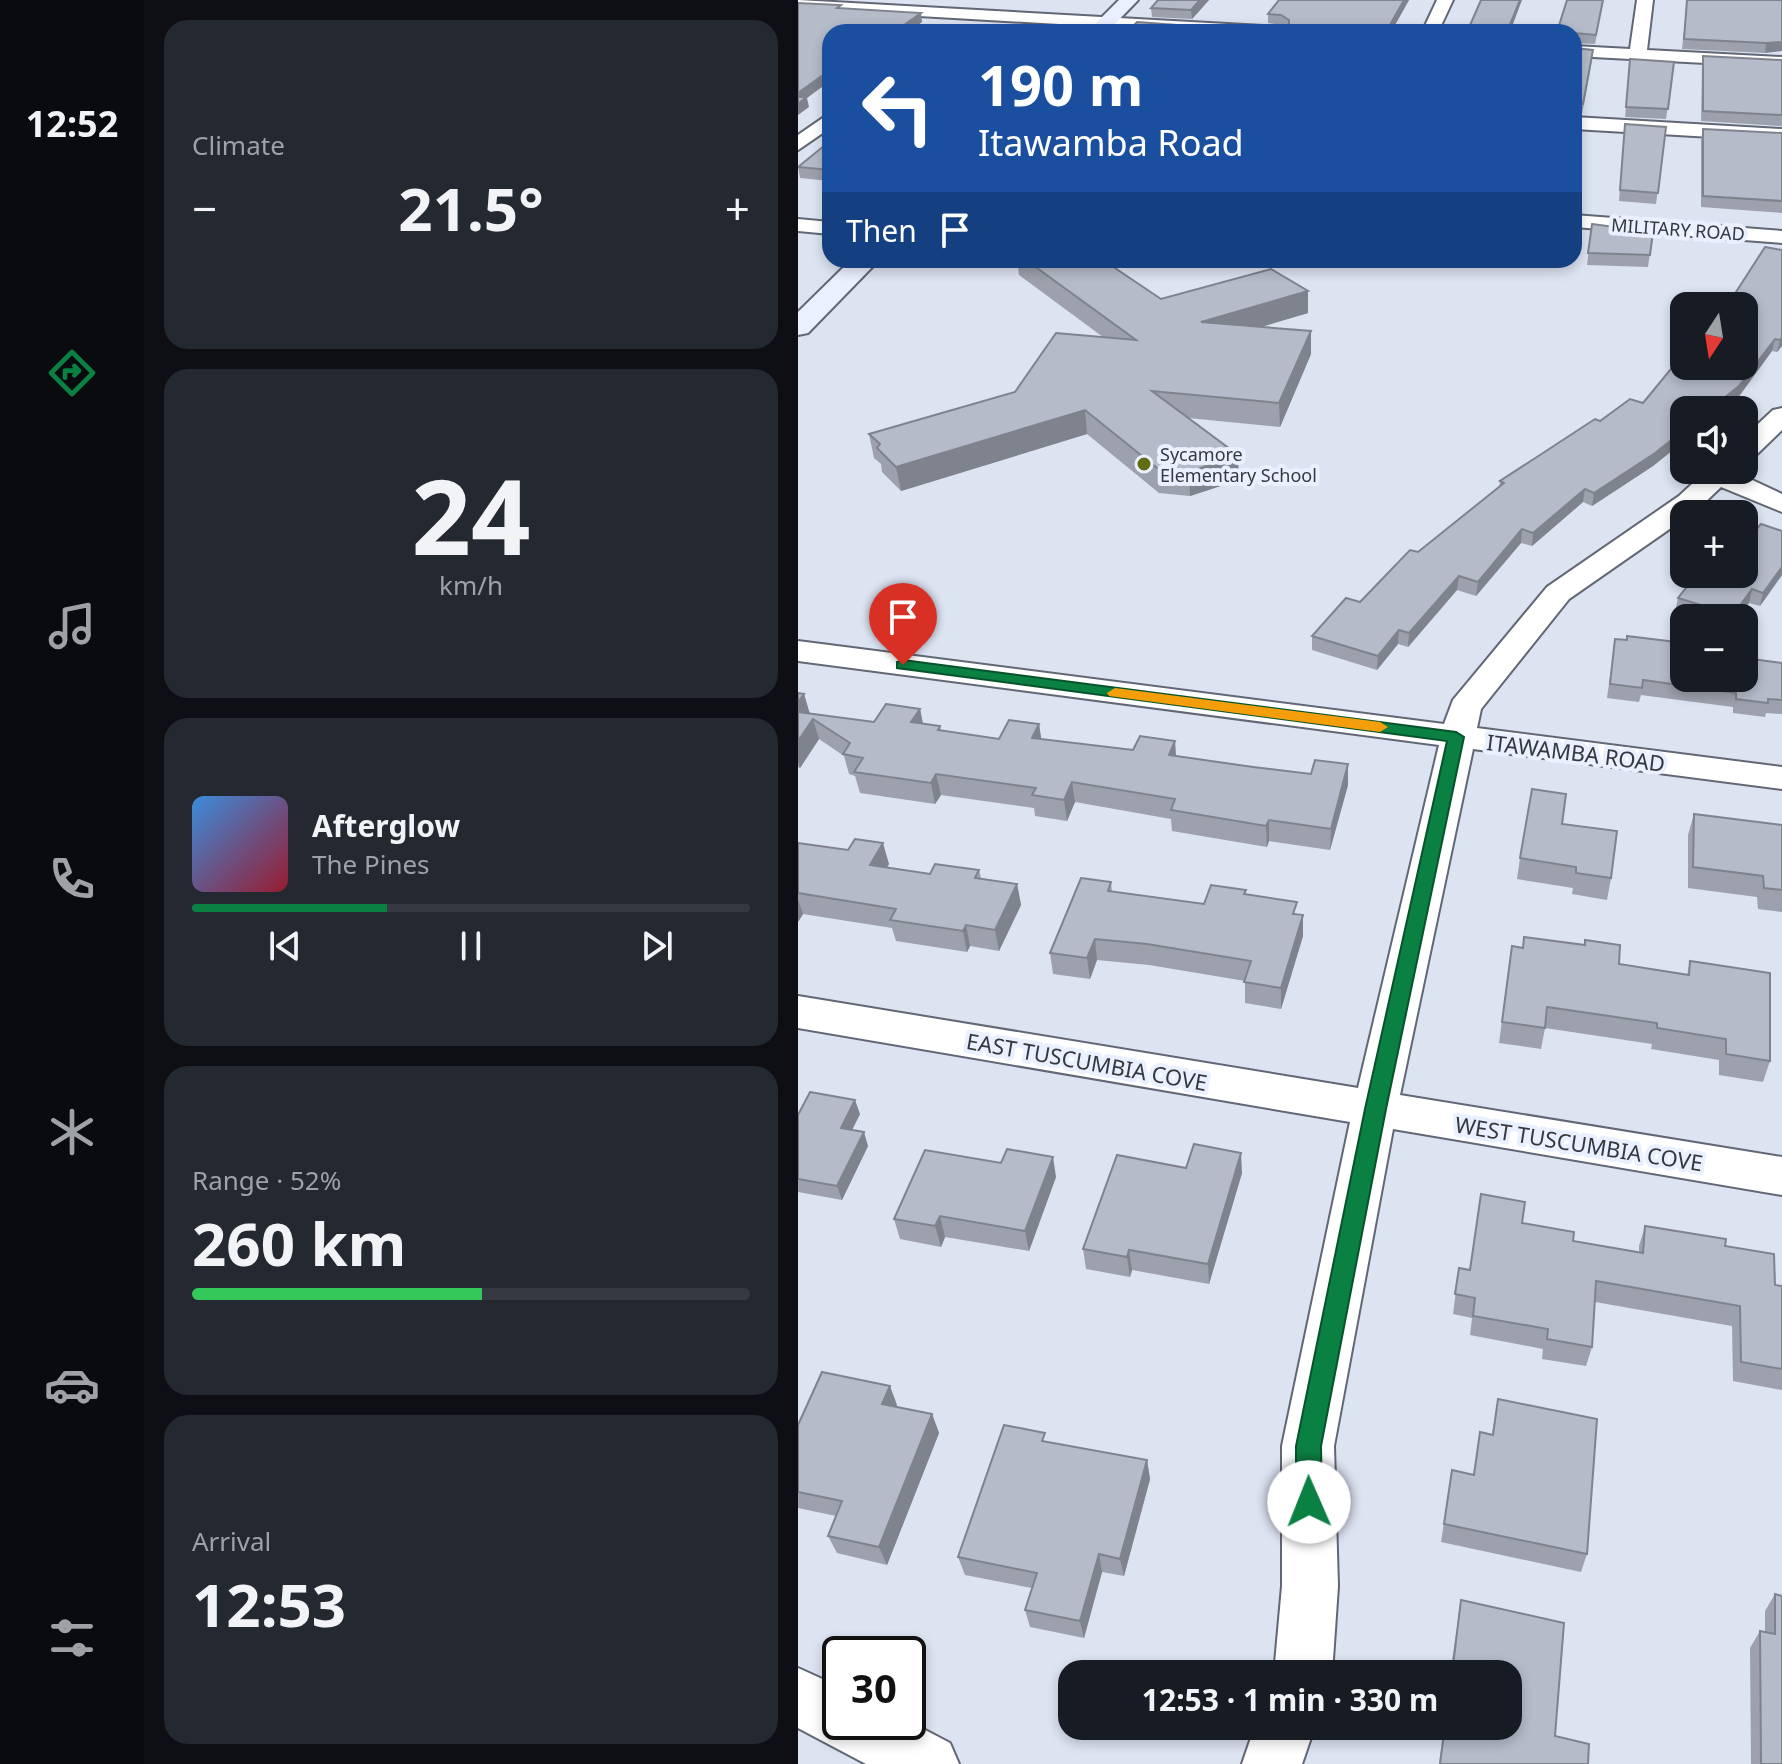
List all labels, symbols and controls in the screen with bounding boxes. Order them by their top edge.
text: 190 m [978,46,1143,122]
icon: left [846,56,950,160]
text: 12:52 [26,99,118,148]
text: Itawamba Road [978,118,1244,167]
text: Climate [192,127,285,163]
text: 21.5° [398,167,544,249]
text: − [192,178,217,238]
text: + [725,178,750,238]
icon: arrive [933,208,977,252]
text: Then [846,210,917,251]
street label: MILITARY ROAD [1610,212,1746,246]
north arrow [1670,292,1758,380]
map controls [1670,292,1758,692]
icon: directions [44,345,100,401]
button: sound [1670,396,1758,484]
place label: Sycamore Elementary School [1160,442,1317,487]
text: 24 [412,444,530,585]
marker: Sycamore Elementary School [1135,455,1153,473]
button: + [1670,500,1758,588]
text: km/h [439,567,503,603]
pin [869,583,937,665]
icon: arrive [881,595,925,639]
icon: music [44,598,100,654]
button: − [1670,604,1758,692]
street label: ITAWAMBA ROAD [1485,726,1667,778]
text: Afterglow [312,805,460,846]
text: The Pines [312,846,430,882]
icon: phone [44,851,100,907]
icon: previous [263,924,307,968]
icon: pause [449,924,493,968]
icon: next [635,924,679,968]
street label: EAST TUSCUMBIA COVE [964,1025,1210,1097]
icon: climate [44,1104,100,1160]
street label: WEST TUSCUMBIA COVE [1453,1109,1705,1177]
text: Range · 52% [192,1162,341,1198]
text: 260 km [192,1202,406,1284]
icon: car [44,1357,100,1413]
position arrow [1267,1460,1351,1544]
text: Arrival [192,1523,271,1559]
text: 12:53 [192,1563,346,1645]
icon: filters [44,1610,100,1666]
speed limit sign: 30 [822,1636,926,1740]
text: 12:53 · 1 min · 330 m [1142,1679,1438,1720]

